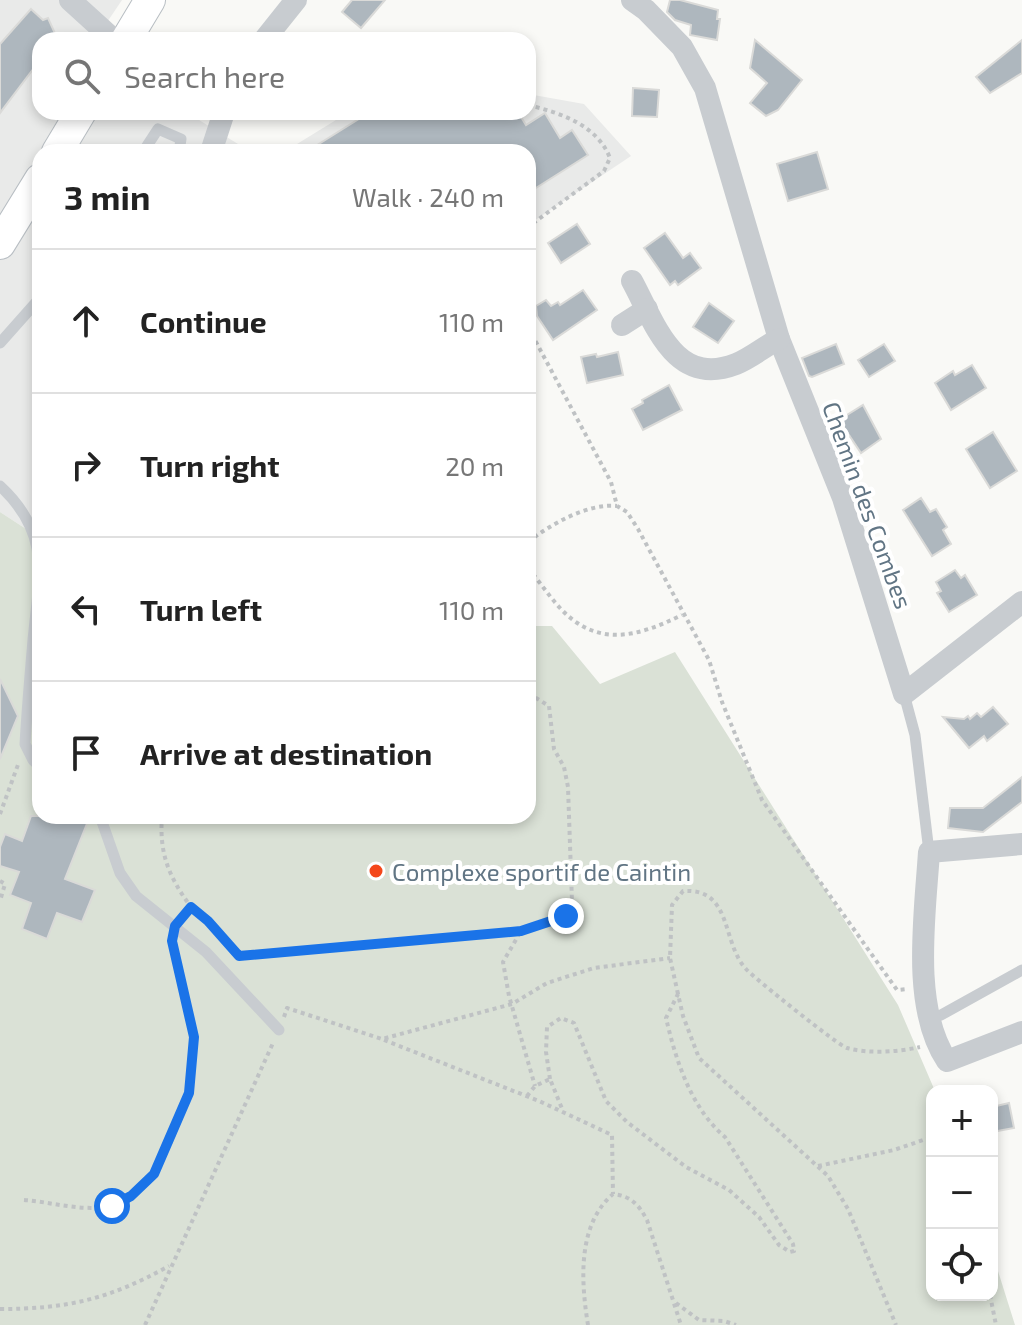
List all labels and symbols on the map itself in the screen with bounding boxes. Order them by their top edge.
street label: Chemin des Combes [817,398,919,612]
place label: Complexe sportif de Caintin [392,857,691,886]
marker: Complexe sportif de Caintin [367,862,385,880]
route end [548,898,584,934]
route start [94,1188,130,1224]

